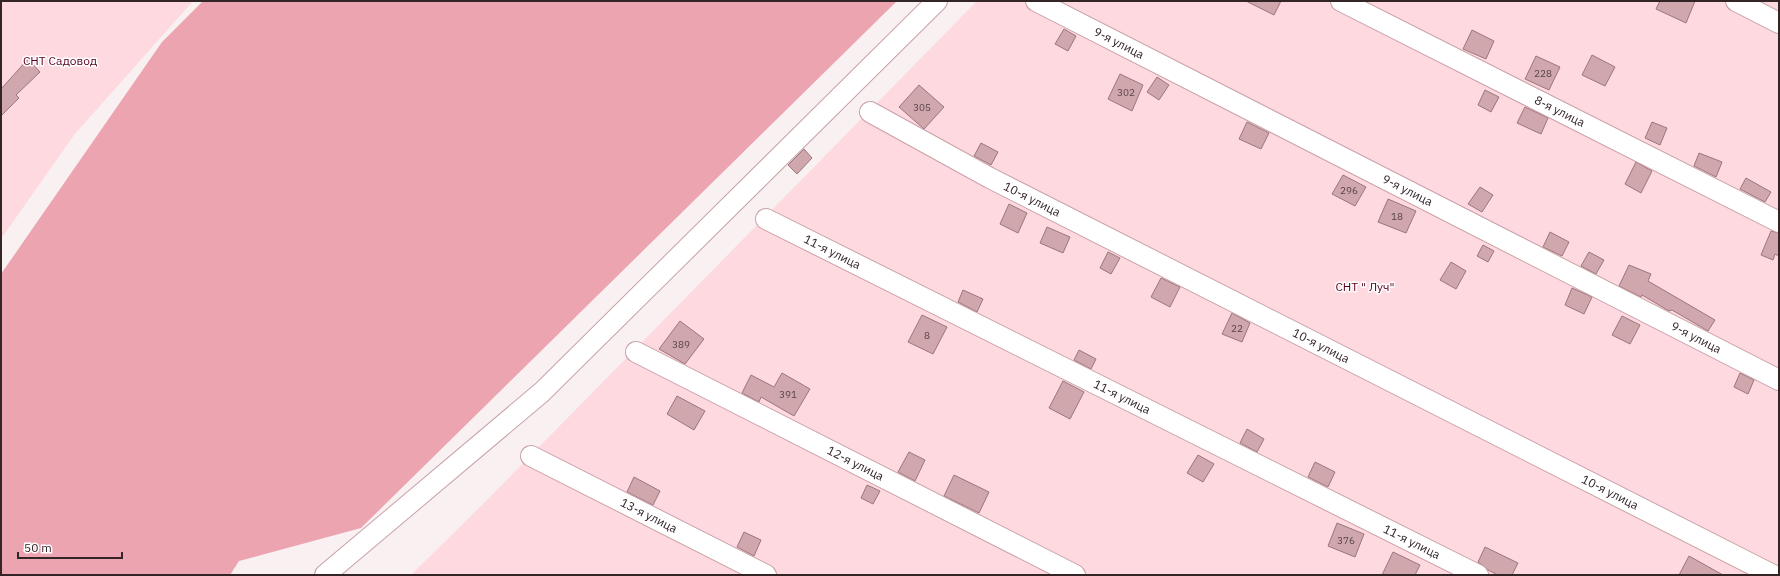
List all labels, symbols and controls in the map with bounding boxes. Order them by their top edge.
street label: 9-я улица [1091,24,1147,62]
park label: СНТ Садовод [23,53,97,68]
house number: 228 [1534,67,1552,80]
house number: 302 [1117,86,1135,99]
street label: 8-я улица [1532,92,1588,130]
house number: 305 [913,101,931,114]
street label: 9-я улица [1380,171,1436,209]
street label: 10-я улица [1001,178,1064,220]
house number: 296 [1340,184,1358,197]
house number: 18 [1391,210,1403,223]
street label: 11-я улица [801,231,864,272]
park label: СНТ " Луч" [1335,279,1395,294]
street label: 9-я улица [1669,318,1725,357]
house number: 22 [1231,322,1243,335]
street label: 10-я улица [1290,325,1353,366]
house number: 8 [924,329,930,342]
house number: 389 [672,338,690,351]
street label: 11-я улица [1091,376,1154,417]
house number: 391 [779,388,797,401]
street label: 12-я улица [825,442,887,484]
street label: 10-я улица [1579,471,1642,513]
street label: 13-я улица [618,495,680,536]
street label: 11-я улица [1381,521,1443,562]
scale bar [18,534,122,560]
house number: 376 [1337,534,1355,547]
text: 50 m [24,540,52,555]

